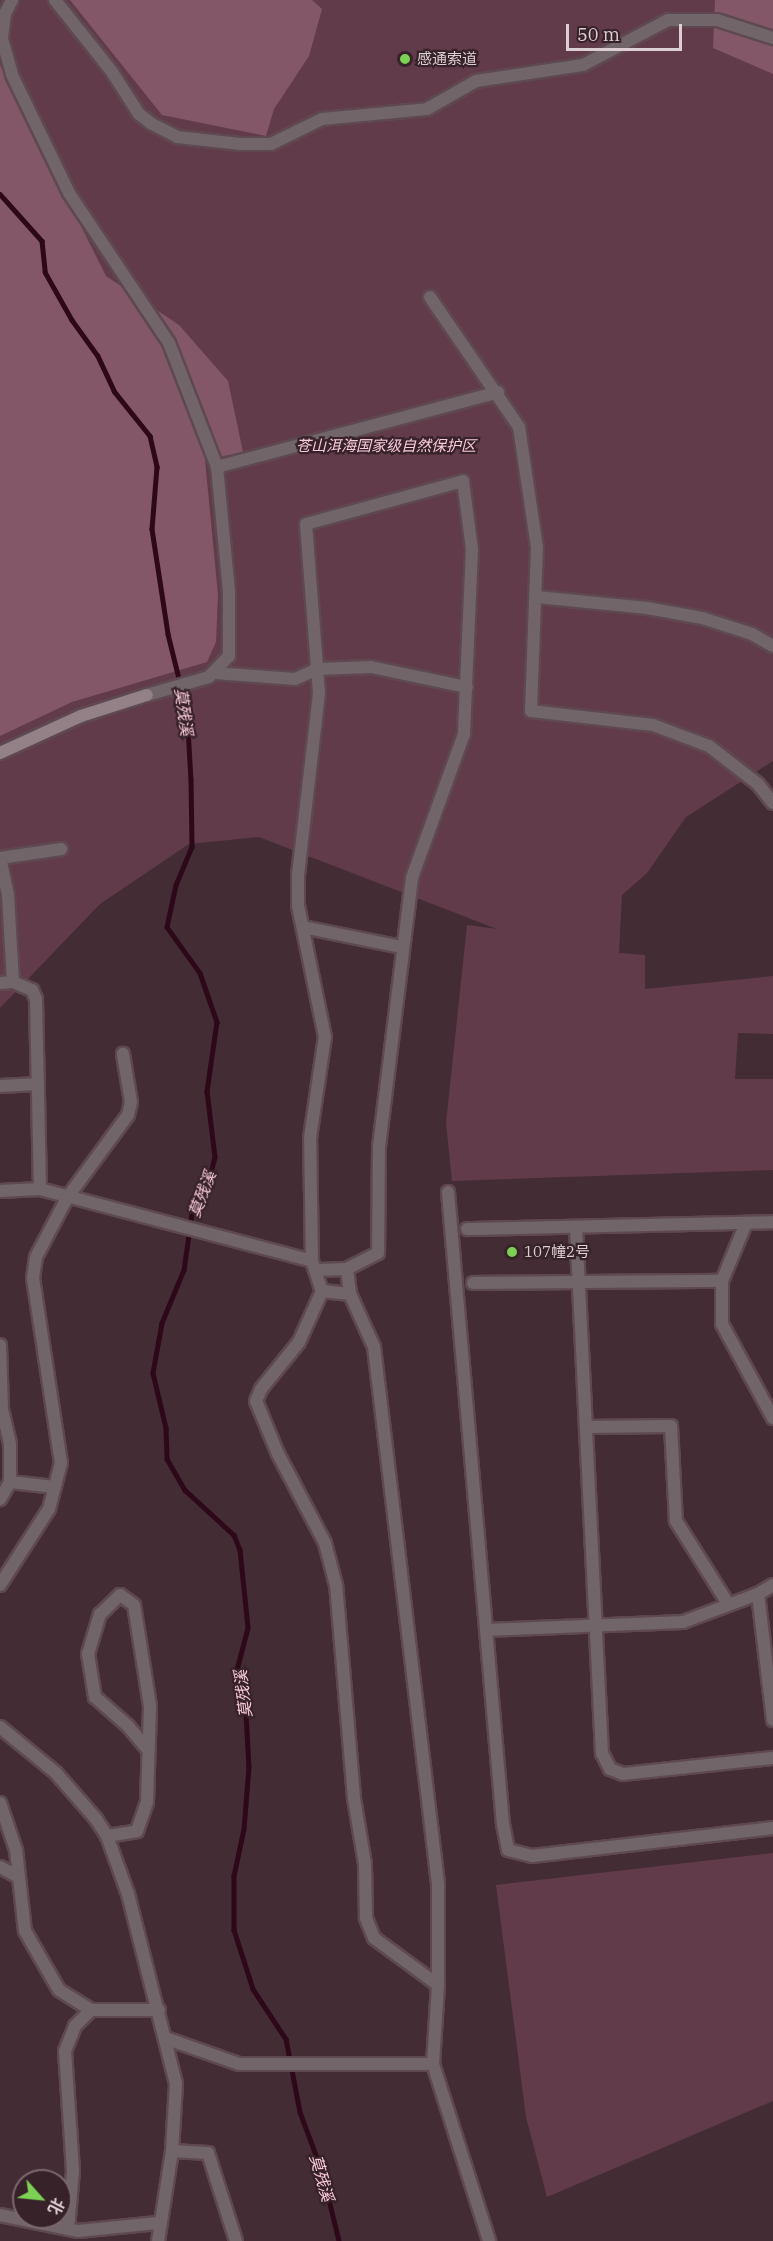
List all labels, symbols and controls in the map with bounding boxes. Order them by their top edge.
scale bar [569,12,684,50]
text: 50 m [577,23,620,46]
place label: 感通索道 [417,50,477,68]
marker: 感通索道 [398,52,412,66]
park label: 苍山洱海国家级自然保护区 [296,437,476,455]
water label: 莫残溪 [171,687,197,737]
water label: 莫残溪 [184,1168,220,1220]
place label: 107幢2号 [524,1243,590,1261]
marker: 107幢2号 [505,1245,519,1259]
water label: 莫残溪 [231,1669,255,1719]
water label: 莫残溪 [306,2152,338,2204]
north arrow [12,2169,72,2229]
text: 北 [44,2195,69,2218]

